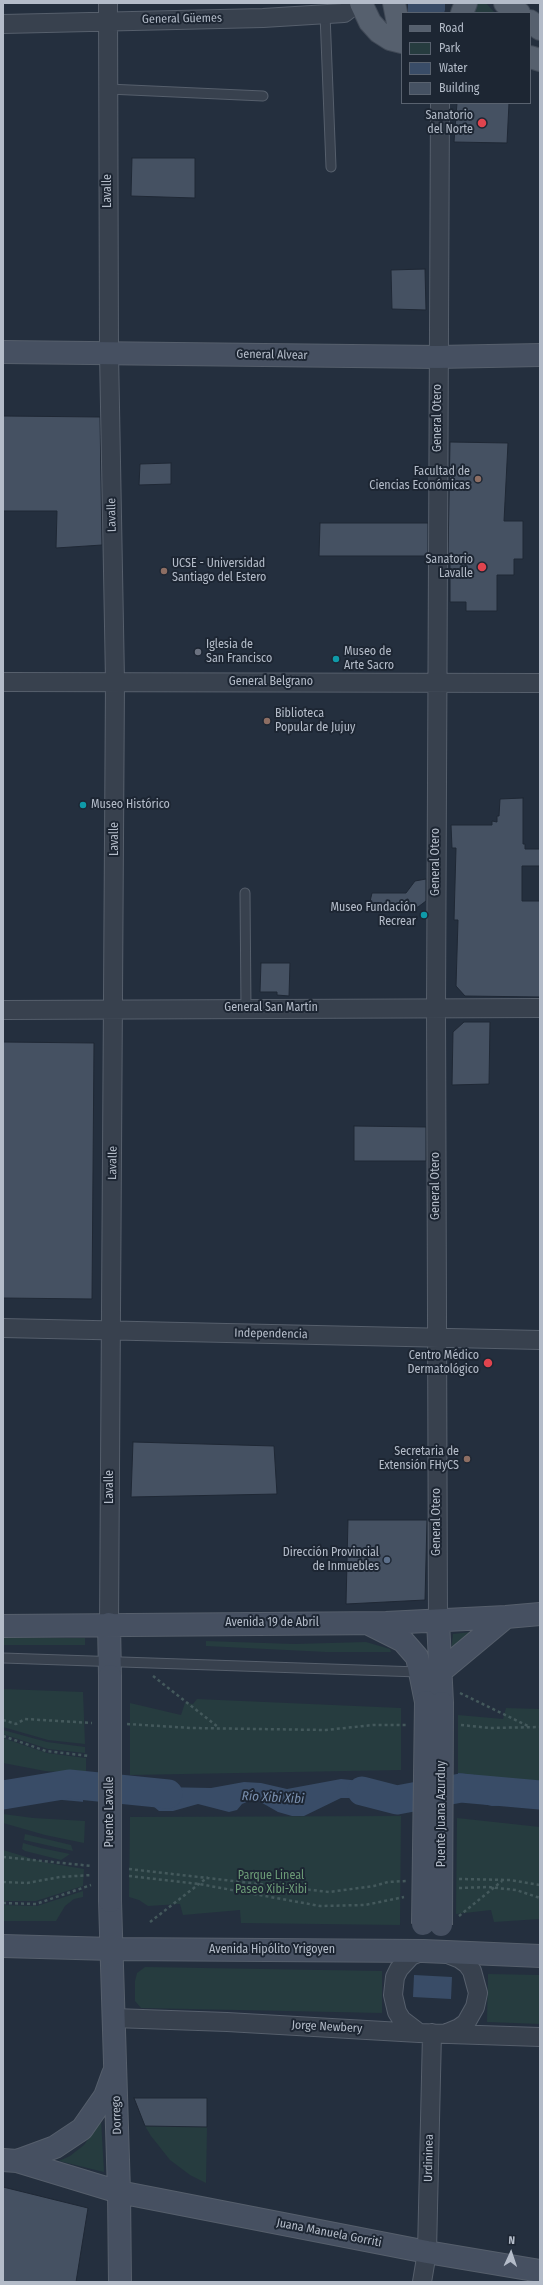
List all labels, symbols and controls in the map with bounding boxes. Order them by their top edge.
street label: General Güemes [142,11,222,27]
legend [401,12,531,104]
text: Road [439,21,464,35]
text: Park [439,41,460,55]
text: Water [439,61,467,75]
text: Building [439,81,479,95]
place label: Sanatorio del Norte [425,109,473,137]
marker: Sanatorio del Norte [476,117,488,129]
street label: Lavalle [101,174,115,208]
street label: General Alvear [236,347,308,363]
street label: General Otero [431,384,445,452]
place label: Facultad de Ciencias Económicas [369,465,470,493]
marker: Facultad de Ciencias Económicas [473,474,483,484]
street label: Lavalle [105,498,119,532]
place label: Sanatorio Lavalle [425,553,473,581]
place label: UCSE - Universidad Santiago del Estero [172,557,266,585]
marker: Sanatorio Lavalle [476,561,488,573]
marker: UCSE - Universidad Santiago del Estero [159,566,169,576]
place label: Iglesia de San Francisco [206,638,272,666]
place label: Museo de Arte Sacro [344,645,394,673]
marker: Iglesia de San Francisco [193,647,203,657]
marker: Museo de Arte Sacro [331,654,341,664]
street label: General Belgrano [229,675,313,689]
place label: Biblioteca Popular de Jujuy [275,707,355,735]
marker: Biblioteca Popular de Jujuy [262,716,272,726]
place label: Museo Histórico [91,798,170,812]
marker: Museo Histórico [78,800,88,810]
street label: Lavalle [108,822,122,856]
street label: General Otero [429,828,443,896]
place label: Museo Fundación Recrear [330,901,416,929]
marker: Museo Fundación Recrear [419,910,429,920]
street label: General San Martín [224,1001,318,1015]
street label: Lavalle [106,1146,120,1180]
street label: General Otero [429,1152,443,1220]
street label: Independencia [234,1326,308,1342]
place label: Centro Médico Dermatológico [407,1349,479,1377]
marker: Centro Médico Dermatológico [482,1357,494,1369]
place label: Secretaria de Extensión FHyCS [379,1445,459,1473]
marker: Secretaria de Extensión FHyCS [462,1454,472,1464]
street label: Lavalle [103,1470,117,1504]
street label: General Otero [430,1488,444,1556]
place label: Dirección Provincial de Inmuebles [283,1546,379,1574]
marker: Dirección Provincial de Inmuebles [382,1555,392,1565]
street label: Avenida 19 de Abril [225,1616,319,1630]
street label: Puente Juana Azurduy [435,1761,449,1867]
street label: Puente Lavalle [103,1776,117,1848]
water label: Río Xibi Xibi [241,1789,305,1807]
park label: Parque Lineal Paseo Xibi-Xibi [235,1869,307,1897]
street label: Avenida Hipólito Yrigoyen [209,1943,335,1957]
street label: Jorge Newbery [291,2018,363,2036]
street label: Dorrego [109,2095,125,2135]
street label: Urdininea [421,2134,437,2182]
street label: Juana Manuela Gorriti [275,2216,383,2250]
north arrow [491,2233,531,2273]
text: N [508,2234,515,2247]

